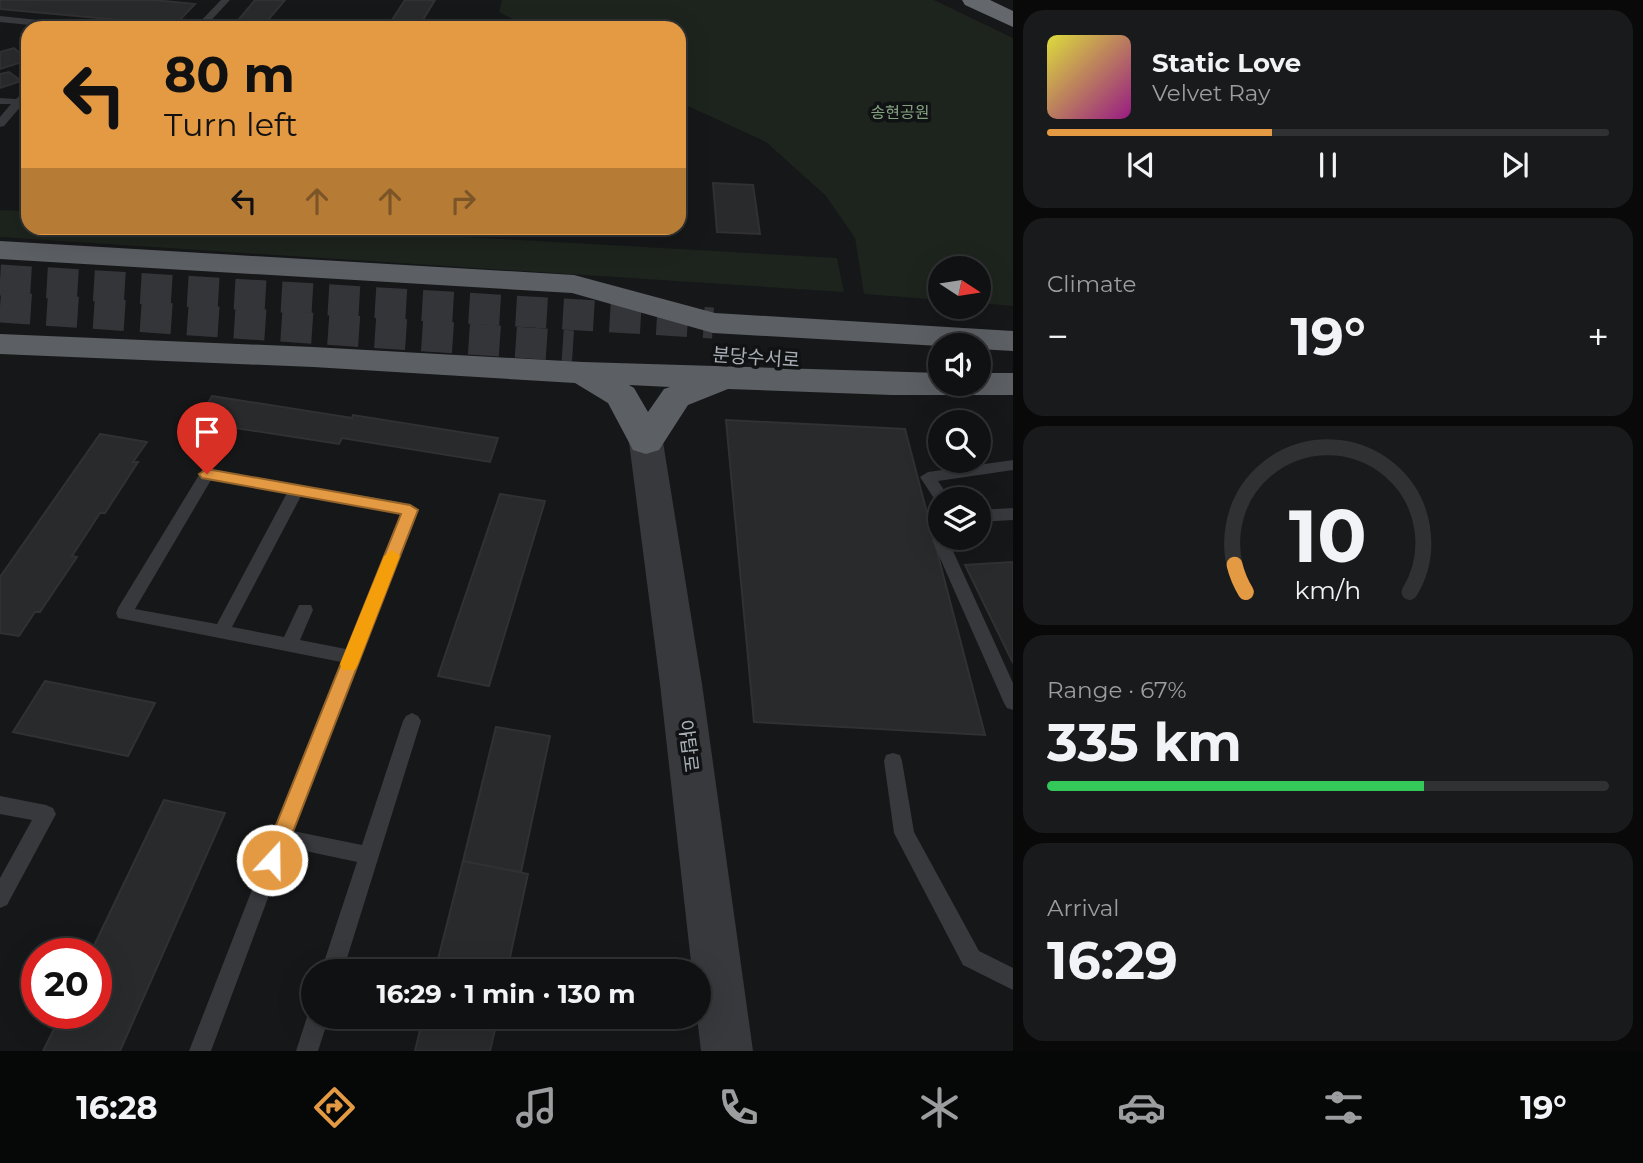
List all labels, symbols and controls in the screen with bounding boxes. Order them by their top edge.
text: 80 m [164,45,295,104]
text: Static Love [1152,47,1301,79]
icon: left [49,49,140,140]
text: Velvet Ray [1152,79,1270,107]
park label: 송현공원 [871,103,929,122]
text: Turn left [164,105,298,144]
icon: previous [1122,146,1160,184]
icon: pause [1309,146,1347,184]
icon: next [1496,146,1534,184]
icon: left [225,182,263,220]
icon: ahead [298,182,336,220]
icon: ahead [371,182,409,220]
icon: right [444,182,482,220]
north arrow [928,256,990,318]
map controls [928,256,991,550]
text: Climate [1047,270,1136,298]
text: 19° [1290,305,1366,368]
text: − [1047,313,1069,360]
text: + [1587,313,1609,360]
button: sound [928,333,991,396]
street label: 분당수서로 [712,343,800,372]
pin [177,402,237,474]
button: search [928,410,991,473]
icon: arrive [188,413,226,451]
button: layers [928,487,991,550]
text: 10 [1289,492,1367,580]
text: km/h [1295,574,1361,604]
text: Range · 67% [1047,676,1187,704]
text: 335 km [1047,711,1242,774]
street label: 야탑로 [674,719,703,773]
position arrow [235,823,309,897]
text: Arrival [1047,894,1120,922]
text: 16:29 [1047,929,1178,992]
speed limit sign: 20 [21,938,112,1029]
text: 16:29 · 1 min · 130 m [376,978,636,1010]
icon: directions [310,1083,359,1132]
icon: music [512,1083,561,1132]
icon: phone [714,1083,763,1132]
icon: climate [915,1083,964,1132]
icon: car [1117,1083,1166,1132]
icon: filters [1319,1083,1368,1132]
text: 16:28 [76,1088,158,1127]
text: 19° [1520,1088,1567,1127]

